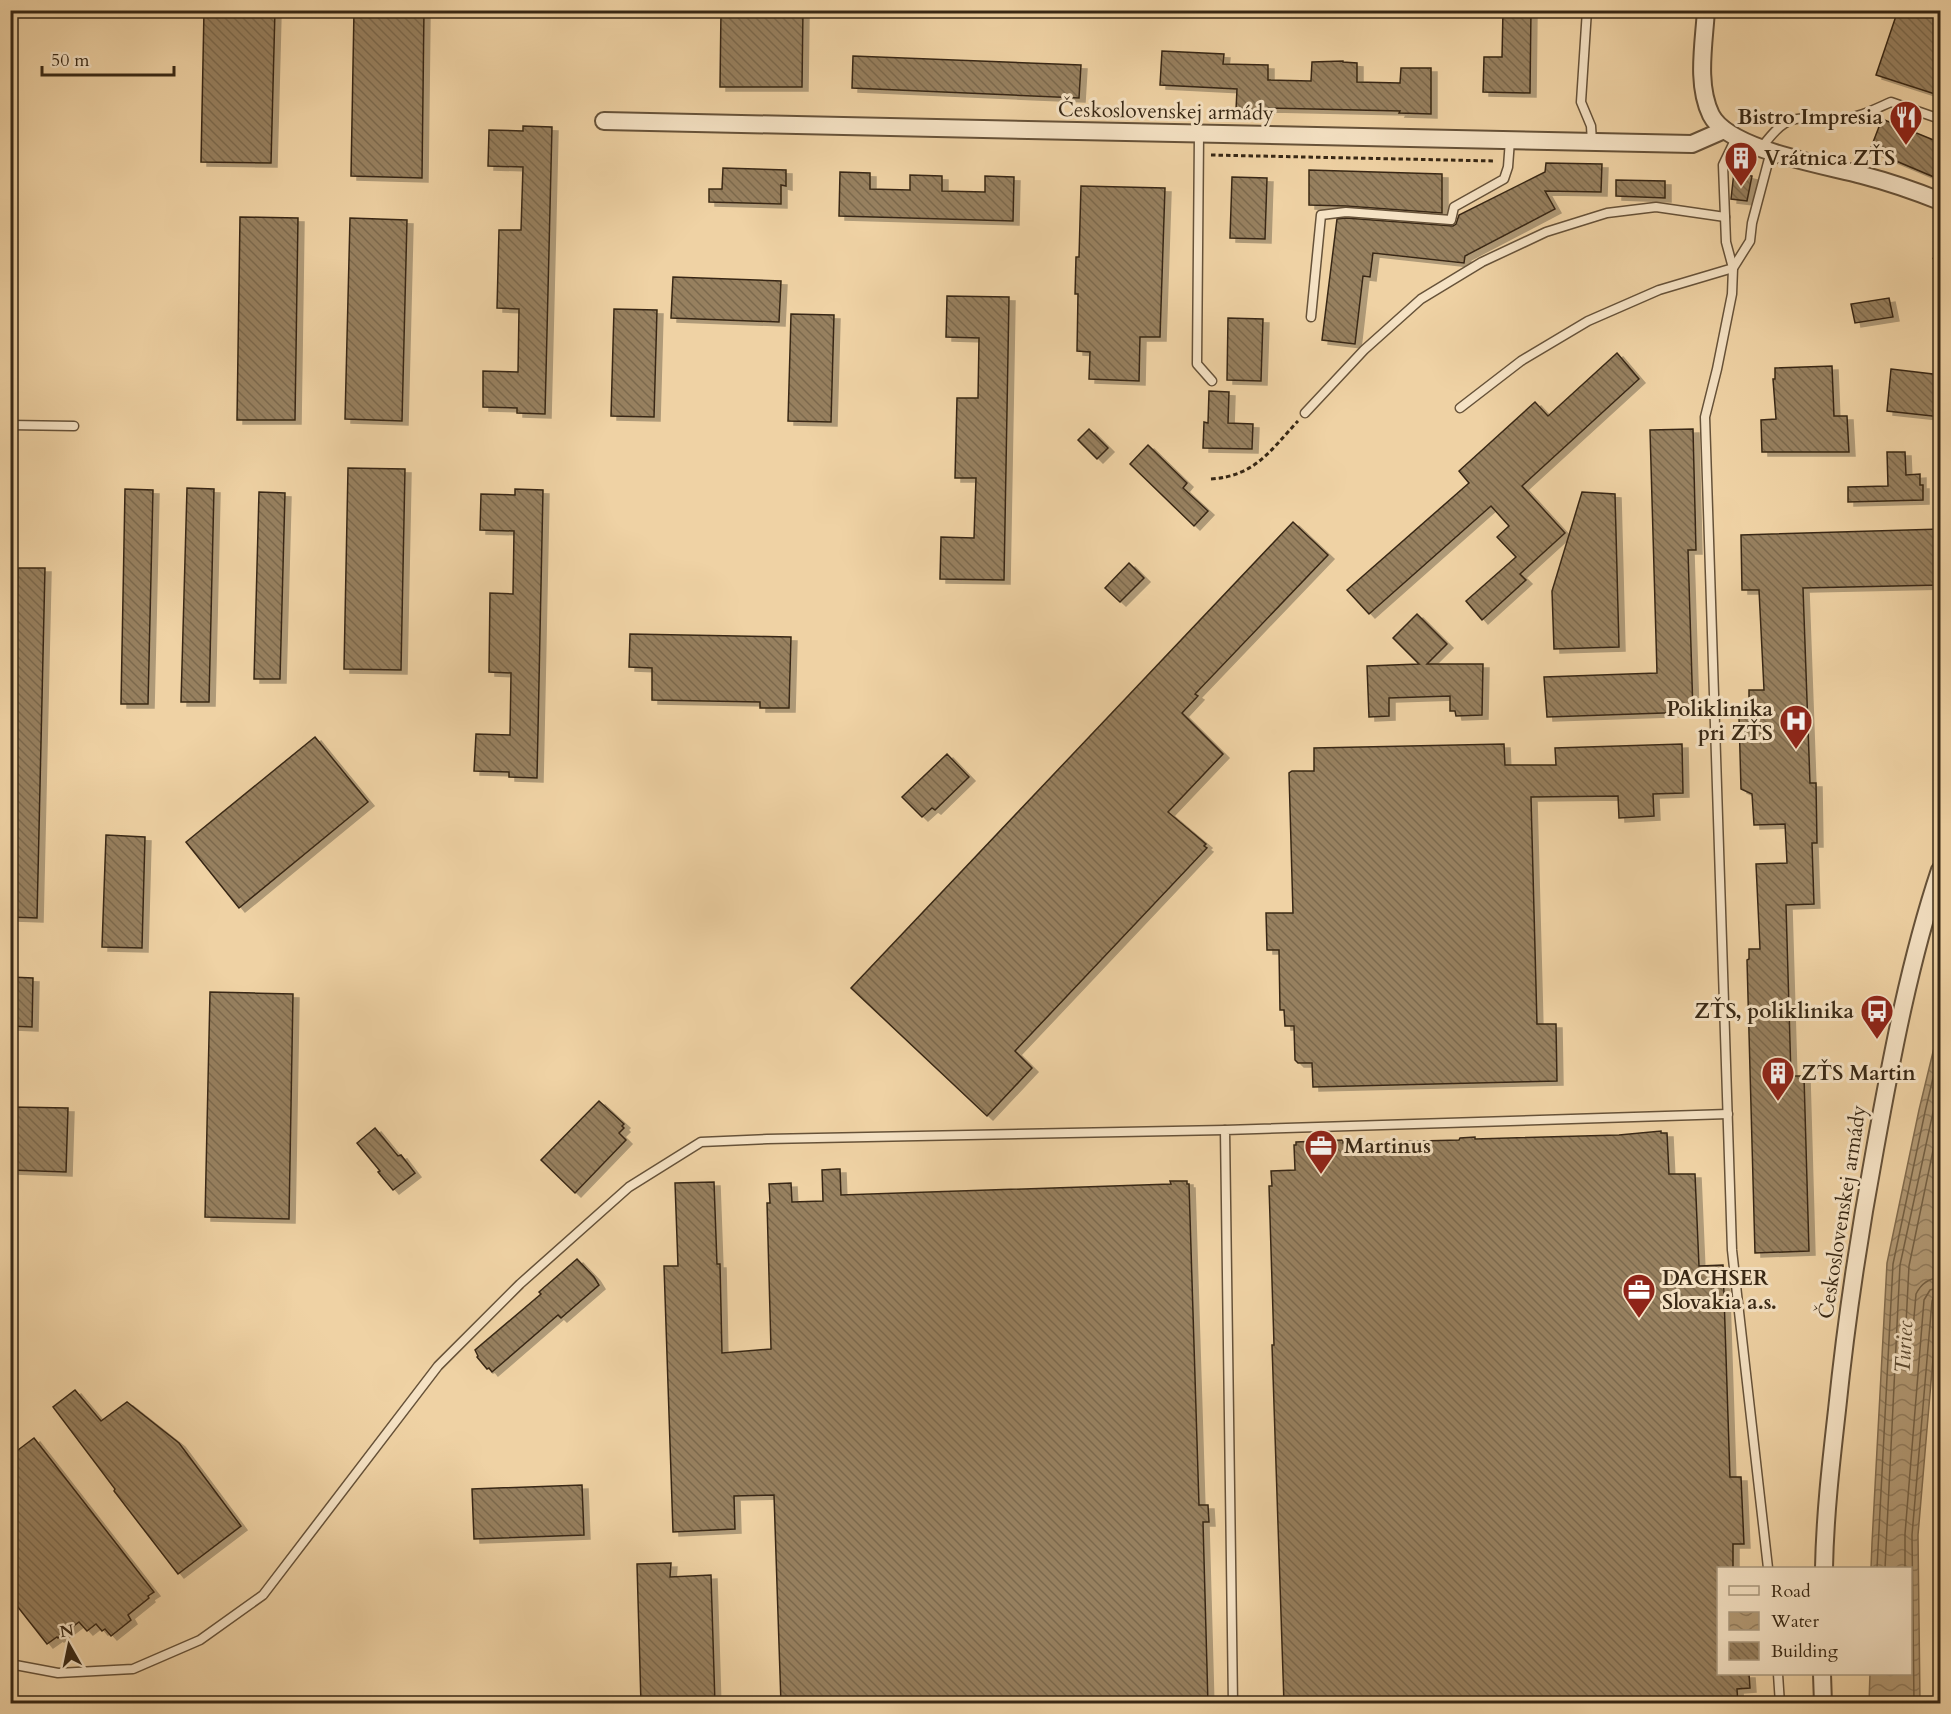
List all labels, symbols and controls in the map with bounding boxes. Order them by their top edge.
scale bar [42,39,174,77]
text: 50 m [51,48,90,73]
street label: Československej armády [1058,94,1274,128]
restaurant icon: Bistro Impresia [1888,99,1924,146]
place label: Bistro Impresia [1737,103,1884,132]
building icon: Vrátnica ZŤS [1723,140,1759,187]
place label: Vrátnica ZŤS [1764,143,1895,173]
place label: Poliklinika pri ZŤS [1667,695,1774,748]
hospital icon: Poliklinika pri ZŤS [1778,703,1814,750]
bus stop icon: ZŤS, poliklinika [1859,993,1895,1040]
place label: ZŤS, poliklinika [1694,996,1855,1026]
building icon: ZŤS Martin [1760,1055,1796,1102]
place label: ZŤS Martin [1801,1058,1916,1088]
street label: Československej armády [1810,1103,1874,1321]
office icon: Martinus [1303,1128,1339,1175]
place label: Martinus [1344,1132,1431,1161]
place label: DACHSER Slovakia a.s. [1662,1264,1777,1317]
office icon: DACHSER Slovakia a.s. [1621,1272,1657,1319]
water label: Turiec [1888,1319,1920,1374]
legend [1717,1567,1912,1675]
text: Road [1771,1579,1811,1604]
text: Water [1770,1609,1820,1634]
north arrow [39,1615,99,1675]
text: N [58,1619,75,1643]
text: Building [1771,1639,1839,1664]

